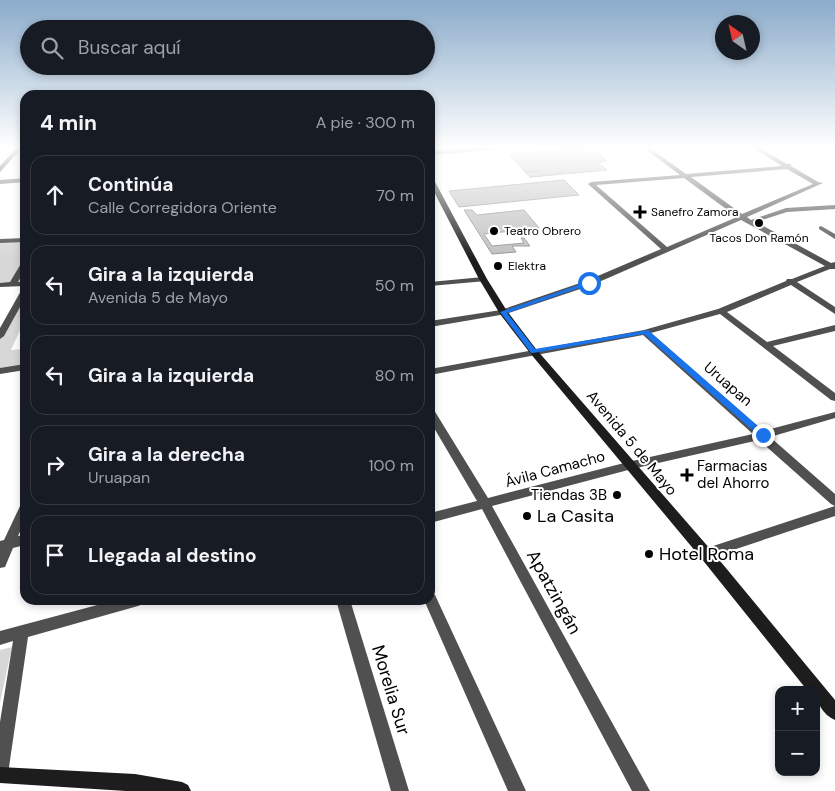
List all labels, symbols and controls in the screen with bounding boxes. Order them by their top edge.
north arrow [715,15,760,60]
search box [20,20,435,75]
icon: search [38,34,66,62]
text: Buscar aquí [78,35,181,60]
text: 4 min [40,109,97,137]
text: A pie · 300 m [316,112,415,133]
text: Continúa [88,172,173,197]
icon: ahead [41,181,69,209]
text: 70 m [376,185,414,206]
text: Calle Corregidora Oriente [88,197,277,218]
place label: Sanefro Zamora [651,204,739,220]
marker: Sanefro Zamora [633,205,647,219]
marker: Tacos Don Ramón [753,217,765,229]
place label: Teatro Obrero [504,223,581,239]
marker: Teatro Obrero [488,225,500,237]
place label: Tacos Don Ramón [709,230,809,246]
place label: Elektra [508,258,546,274]
marker: Elektra [492,260,504,272]
text: Gira a la izquierda [88,262,254,287]
icon: left [41,271,69,299]
route start [578,272,601,295]
text: 50 m [375,275,414,296]
text: Avenida 5 de Mayo [88,287,228,308]
street label: Uruapan [699,357,757,411]
icon: left [41,361,69,389]
text: Gira a la izquierda [88,363,254,388]
text: 80 m [375,365,414,386]
street label: Avenida 5 de Mayo [582,386,682,500]
route end [752,424,775,447]
text: Gira a la derecha [88,442,245,467]
street label: Ávila Camacho [503,446,607,492]
icon: right [41,451,69,479]
text: 100 m [369,455,414,476]
place label: Farmacias del Ahorro [697,456,770,493]
text: Uruapan [88,467,150,488]
marker: Farmacias del Ahorro [681,469,693,481]
place label: Tiendas 3B [531,485,607,505]
marker: Tiendas 3B [611,489,623,501]
place label: La Casita [537,504,614,528]
marker: La Casita [521,510,533,522]
icon: arrive [41,541,69,569]
place label: Hotel Roma [659,542,754,566]
text: Llegada al destino [88,543,257,568]
street label: Apatzingán [521,546,587,638]
marker: Hotel Roma [643,548,655,560]
street label: Morelia Sur [366,642,416,738]
map controls [775,686,820,776]
button: + [775,686,820,731]
button: − [775,731,820,776]

